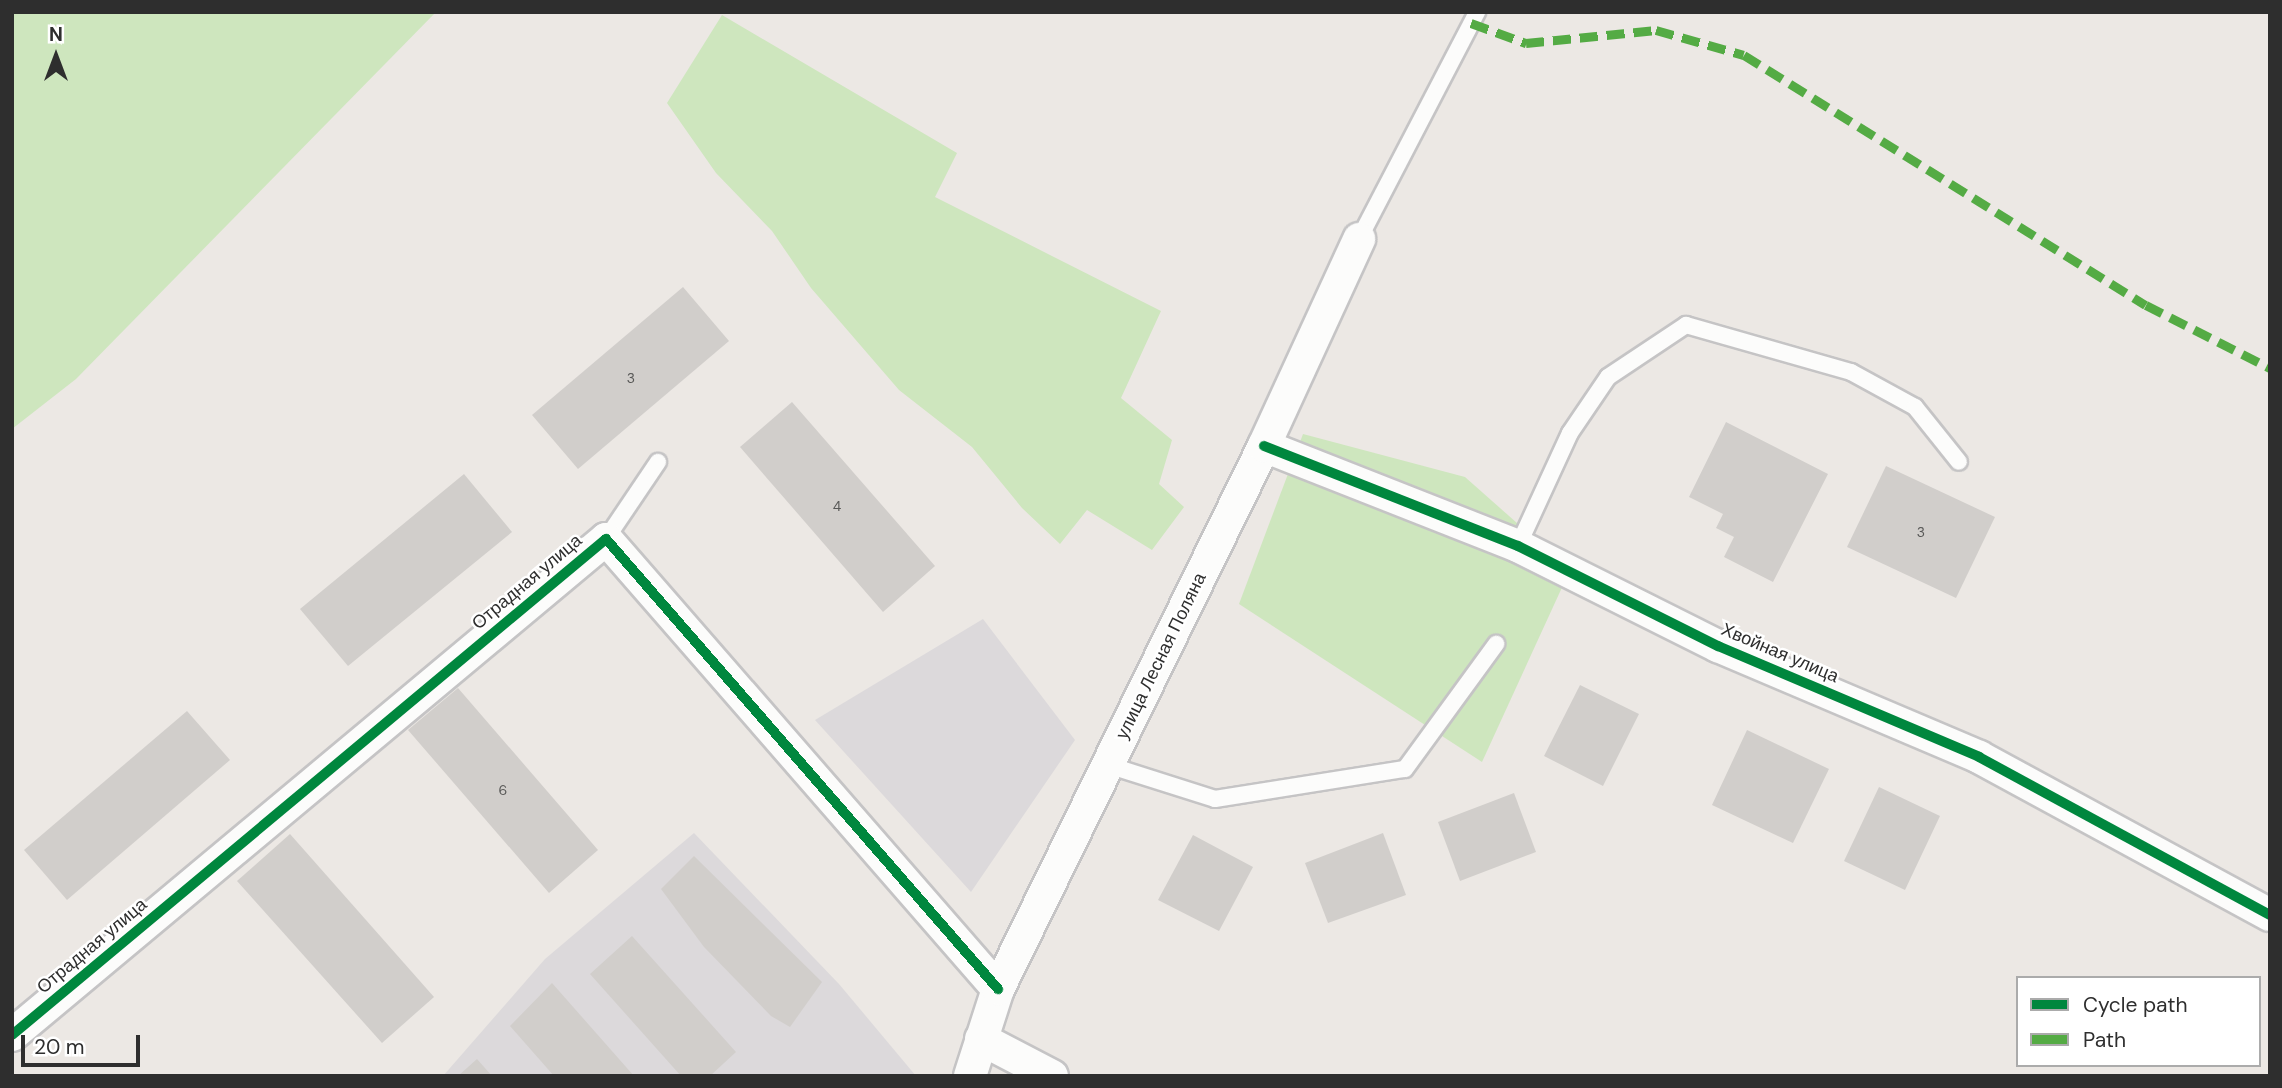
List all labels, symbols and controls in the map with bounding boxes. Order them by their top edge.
north arrow [21,21,91,91]
text: N [49,22,63,47]
house number: 3 [627,370,635,386]
house number: 4 [833,498,841,514]
house number: 3 [1917,524,1925,540]
street label: Отрадная улица [468,530,586,634]
street label: улица Лесная Поляна [1111,569,1211,743]
street label: Хвойная улица [1718,619,1842,687]
house number: 6 [499,782,507,798]
street label: Отрадная улица [33,894,151,998]
legend [2016,976,2261,1067]
text: Cycle path [2083,991,2188,1019]
scale bar [24,1021,144,1066]
text: Path [2083,1026,2126,1054]
text: 20 m [34,1033,85,1061]

